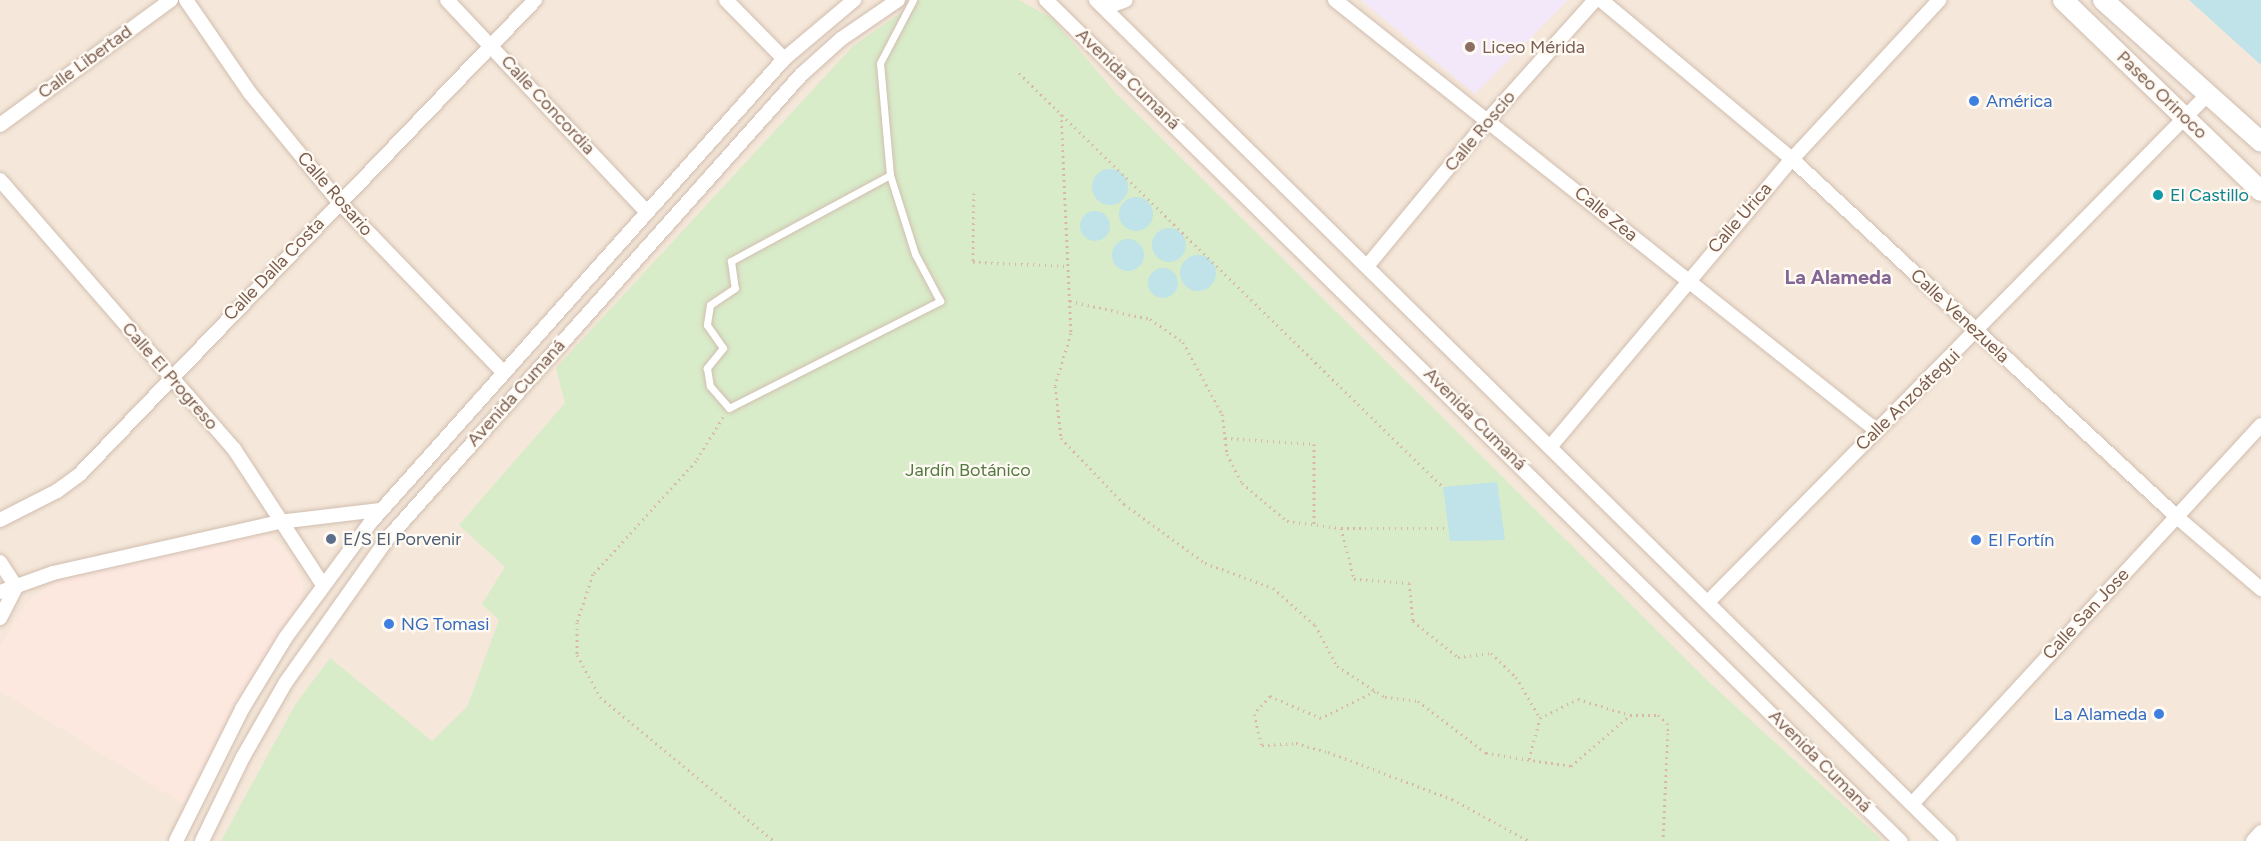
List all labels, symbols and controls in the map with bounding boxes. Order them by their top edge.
street label: Calle Libertad [34,21,136,103]
street label: Avenida Cumaná [1072,24,1184,134]
place label: Liceo Mérida [1482,36,1585,58]
marker: Liceo Mérida [1463,40,1477,54]
street label: Paseo Orinoco [2112,46,2212,144]
street label: Calle Concordia [496,51,600,159]
street label: Calle Roscio [1440,86,1520,176]
place label: América [1986,90,2053,112]
marker: América [1967,94,1981,108]
street label: Calle Rosario [293,148,377,240]
street label: Calle Urica [1704,178,1776,258]
street label: Calle Zea [1570,182,1642,246]
place label: El Castillo [2170,184,2249,206]
marker: El Castillo [2151,188,2165,202]
street label: Calle Dalla Costa [219,213,329,325]
district label: La Alameda [1784,265,1892,289]
street label: Calle Venezuela [1906,265,2014,367]
street label: Calle El Progreso [117,318,223,434]
street label: Avenida Cumaná [462,335,570,451]
street label: Calle Anzoátegui [1851,345,1965,455]
street label: Avenida Cumaná [1419,363,1531,475]
park label: Jardín Botánico [905,459,1031,481]
place label: E/S El Porvenir [343,528,461,550]
place label: El Fortín [1988,529,2054,551]
marker: E/S El Porvenir [324,532,338,546]
marker: El Fortín [1969,533,1983,547]
street label: Calle San Jose [2038,564,2134,664]
place label: NG Tomasi [401,613,489,635]
marker: NG Tomasi [382,617,396,631]
place label: La Alameda [2054,703,2147,725]
street label: Avenida Cumaná [1764,705,1876,817]
marker: La Alameda [2152,707,2166,721]

